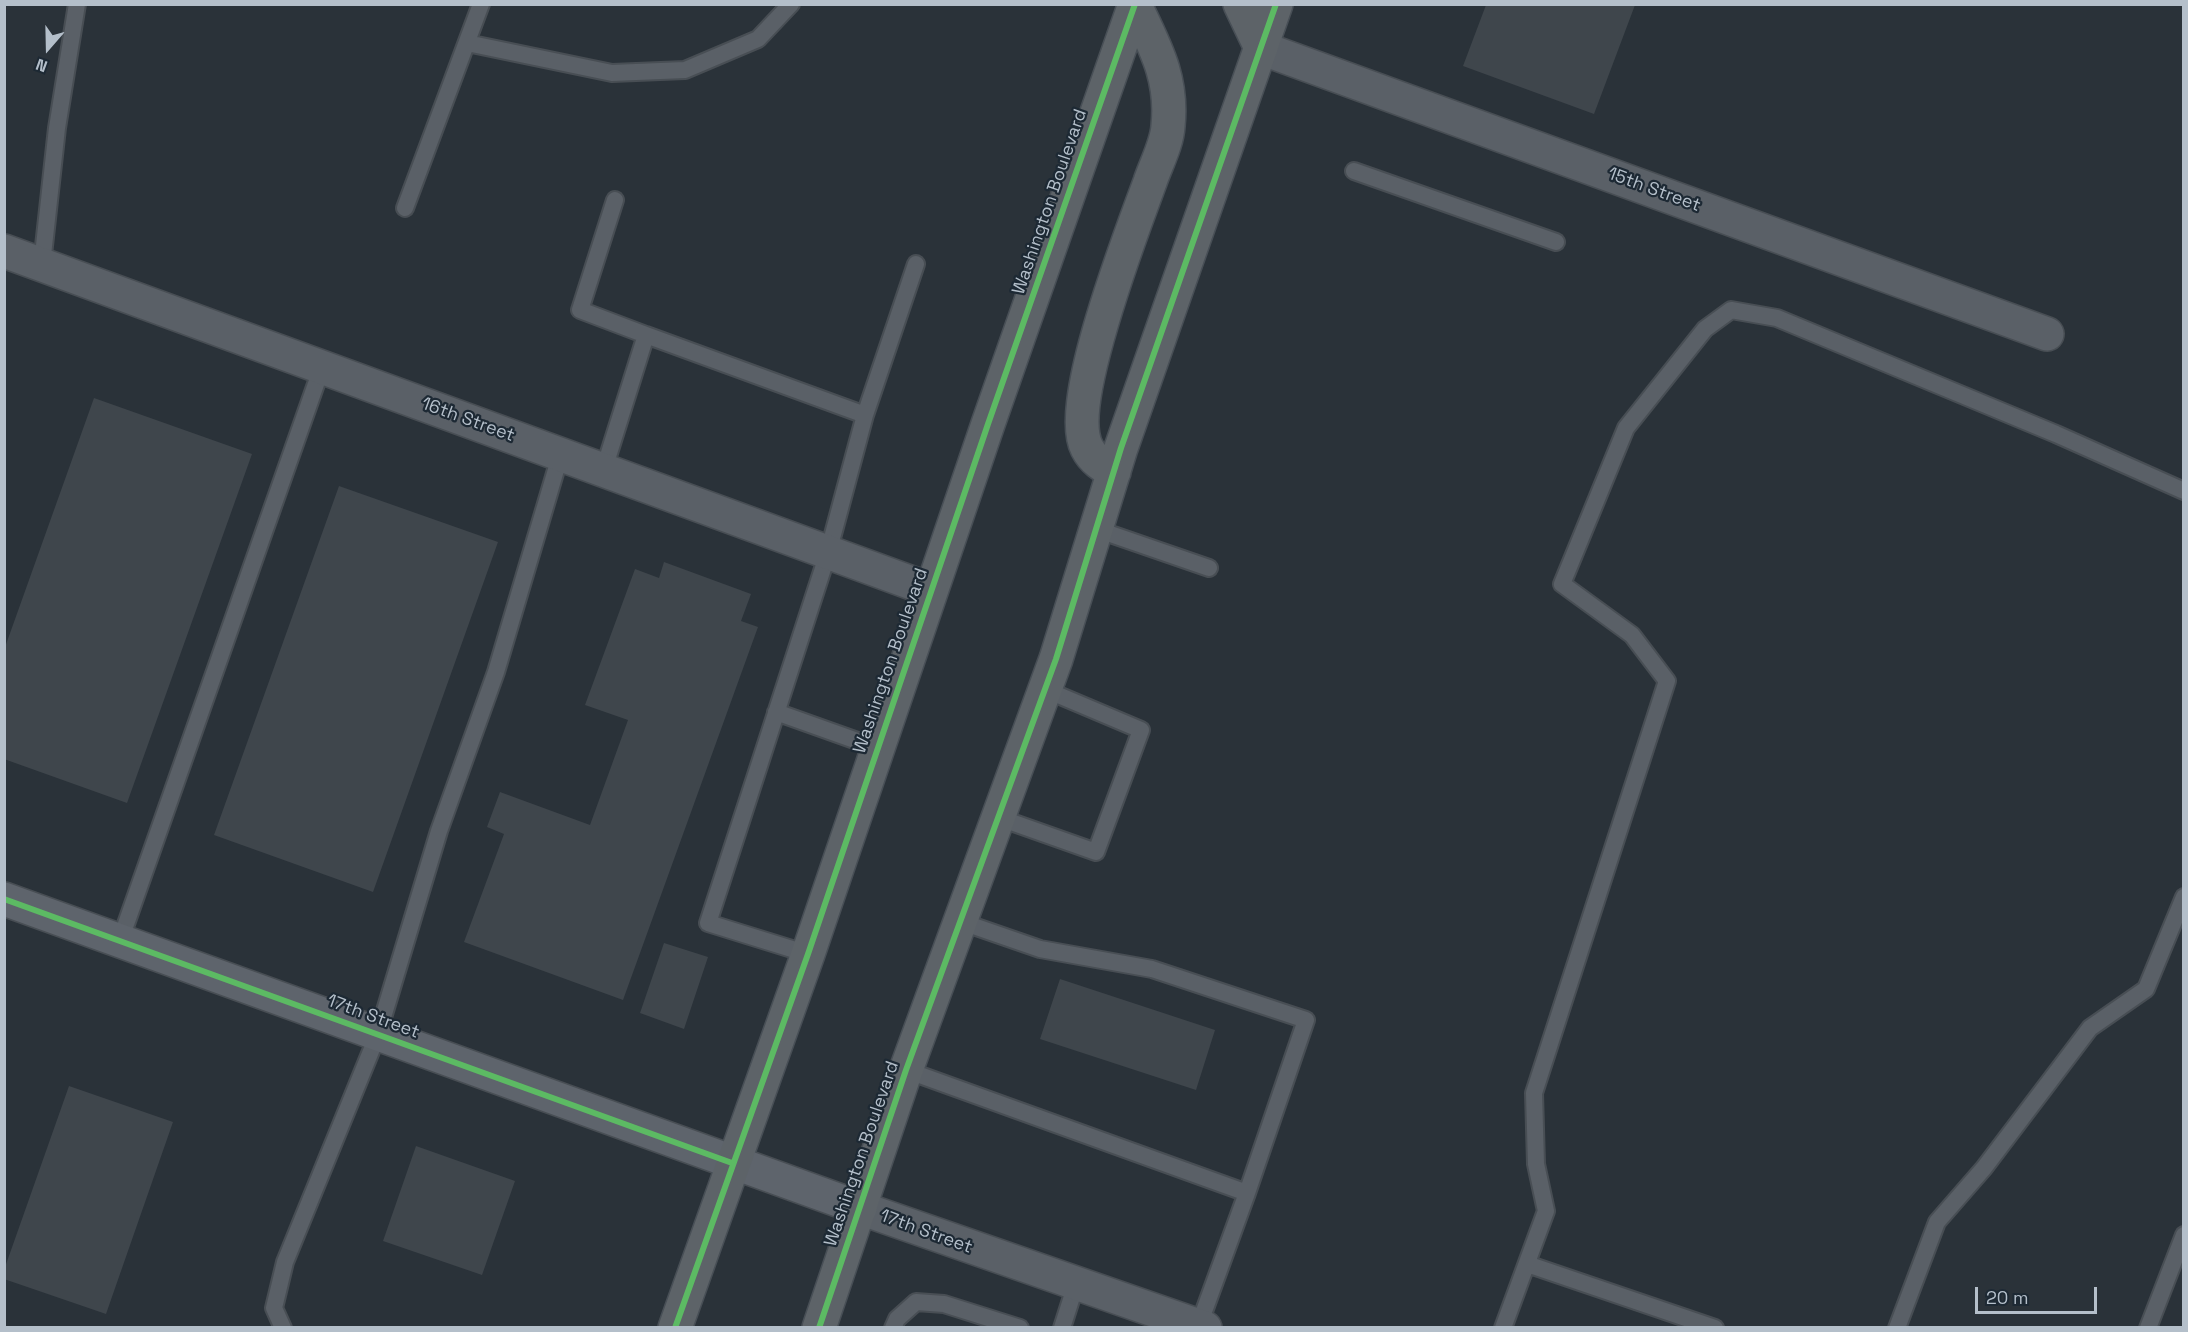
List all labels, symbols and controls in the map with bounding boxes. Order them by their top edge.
north arrow [18,18,78,78]
text: N [33,54,50,77]
street label: Washington Boulevard [1008,106,1092,298]
street label: 15th Street [1605,163,1703,217]
street label: 16th Street [418,393,518,447]
street label: Washington Boulevard [849,565,933,757]
street label: 17th Street [324,990,422,1044]
street label: Washington Boulevard [820,1058,904,1250]
street label: 17th Street [877,1205,975,1259]
scale bar [1978,1275,2100,1313]
text: 20 m [1986,1286,2029,1309]

